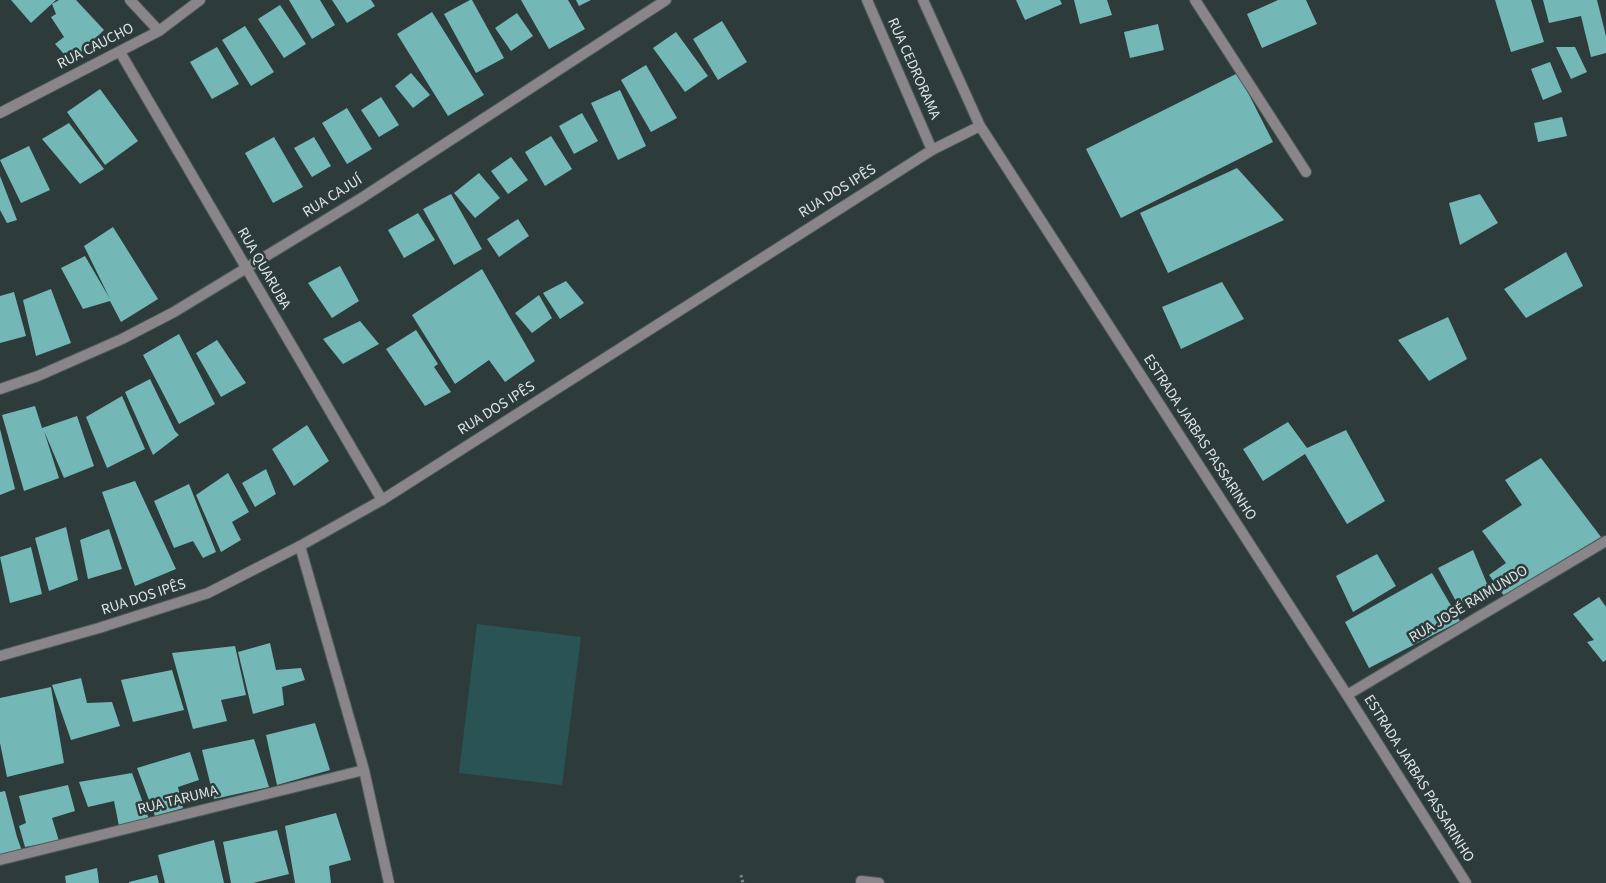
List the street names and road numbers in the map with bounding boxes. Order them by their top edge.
street label: RUA CEDRORAMA [883,16,943,122]
street label: RUA CAUCHO [55,20,137,74]
street label: RUA DOS IPÊS [796,161,880,223]
street label: RUA CAJUÍ [300,172,366,222]
street label: RUA QUARUBA [232,225,294,313]
street label: ESTRADA JARBAS PASSARINHO [1139,352,1259,524]
street label: RUA DOS IPÊS [455,378,539,440]
street label: RUA JOSÉ RAIMUNDO [1406,562,1532,648]
street label: RUA DOS IPÊS [100,576,188,620]
street label: ESTRADA JARBAS PASSARINHO [1359,692,1477,866]
street label: RUA TARUMA [136,782,220,820]

